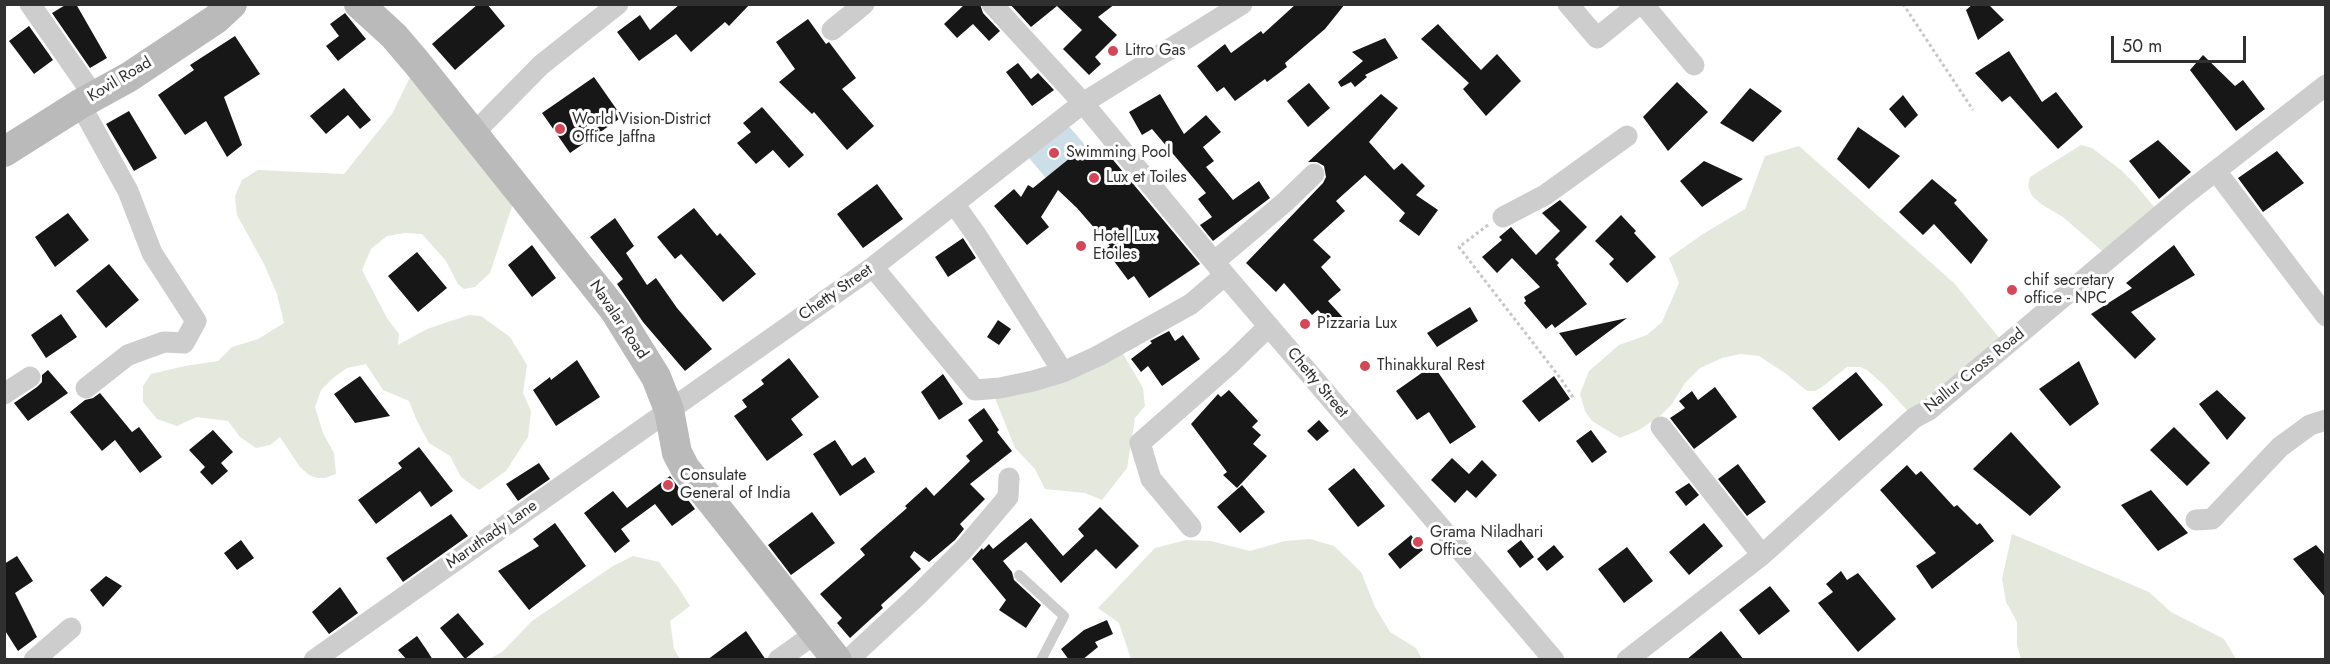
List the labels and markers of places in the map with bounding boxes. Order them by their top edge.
place label: Litro Gas [1125,41,1186,61]
marker: Litro Gas [1106,44,1120,58]
place label: World Vision-District Office Jaffna [572,110,711,148]
marker: World Vision-District Office Jaffna [553,122,567,136]
place label: Swimming Pool [1066,143,1171,163]
marker: Swimming Pool [1047,146,1061,160]
place label: Lux et Toiles [1106,168,1187,188]
marker: Lux et Toiles [1087,171,1101,185]
place label: Hotel Lux Etoiles [1093,227,1156,265]
marker: Hotel Lux Etoiles [1074,239,1088,253]
place label: chif secretary office - NPC [2024,271,2114,309]
marker: chif secretary office - NPC [2005,283,2019,297]
place label: Pizzaria Lux [1317,314,1397,334]
marker: Pizzaria Lux [1298,317,1312,331]
place label: Thinakkural Rest [1377,356,1485,376]
marker: Thinakkural Rest [1358,359,1372,373]
place label: Consulate General of India [680,466,790,504]
marker: Consulate General of India [661,478,675,492]
place label: Grama Niladhari Office [1430,523,1543,561]
marker: Grama Niladhari Office [1411,535,1425,549]

